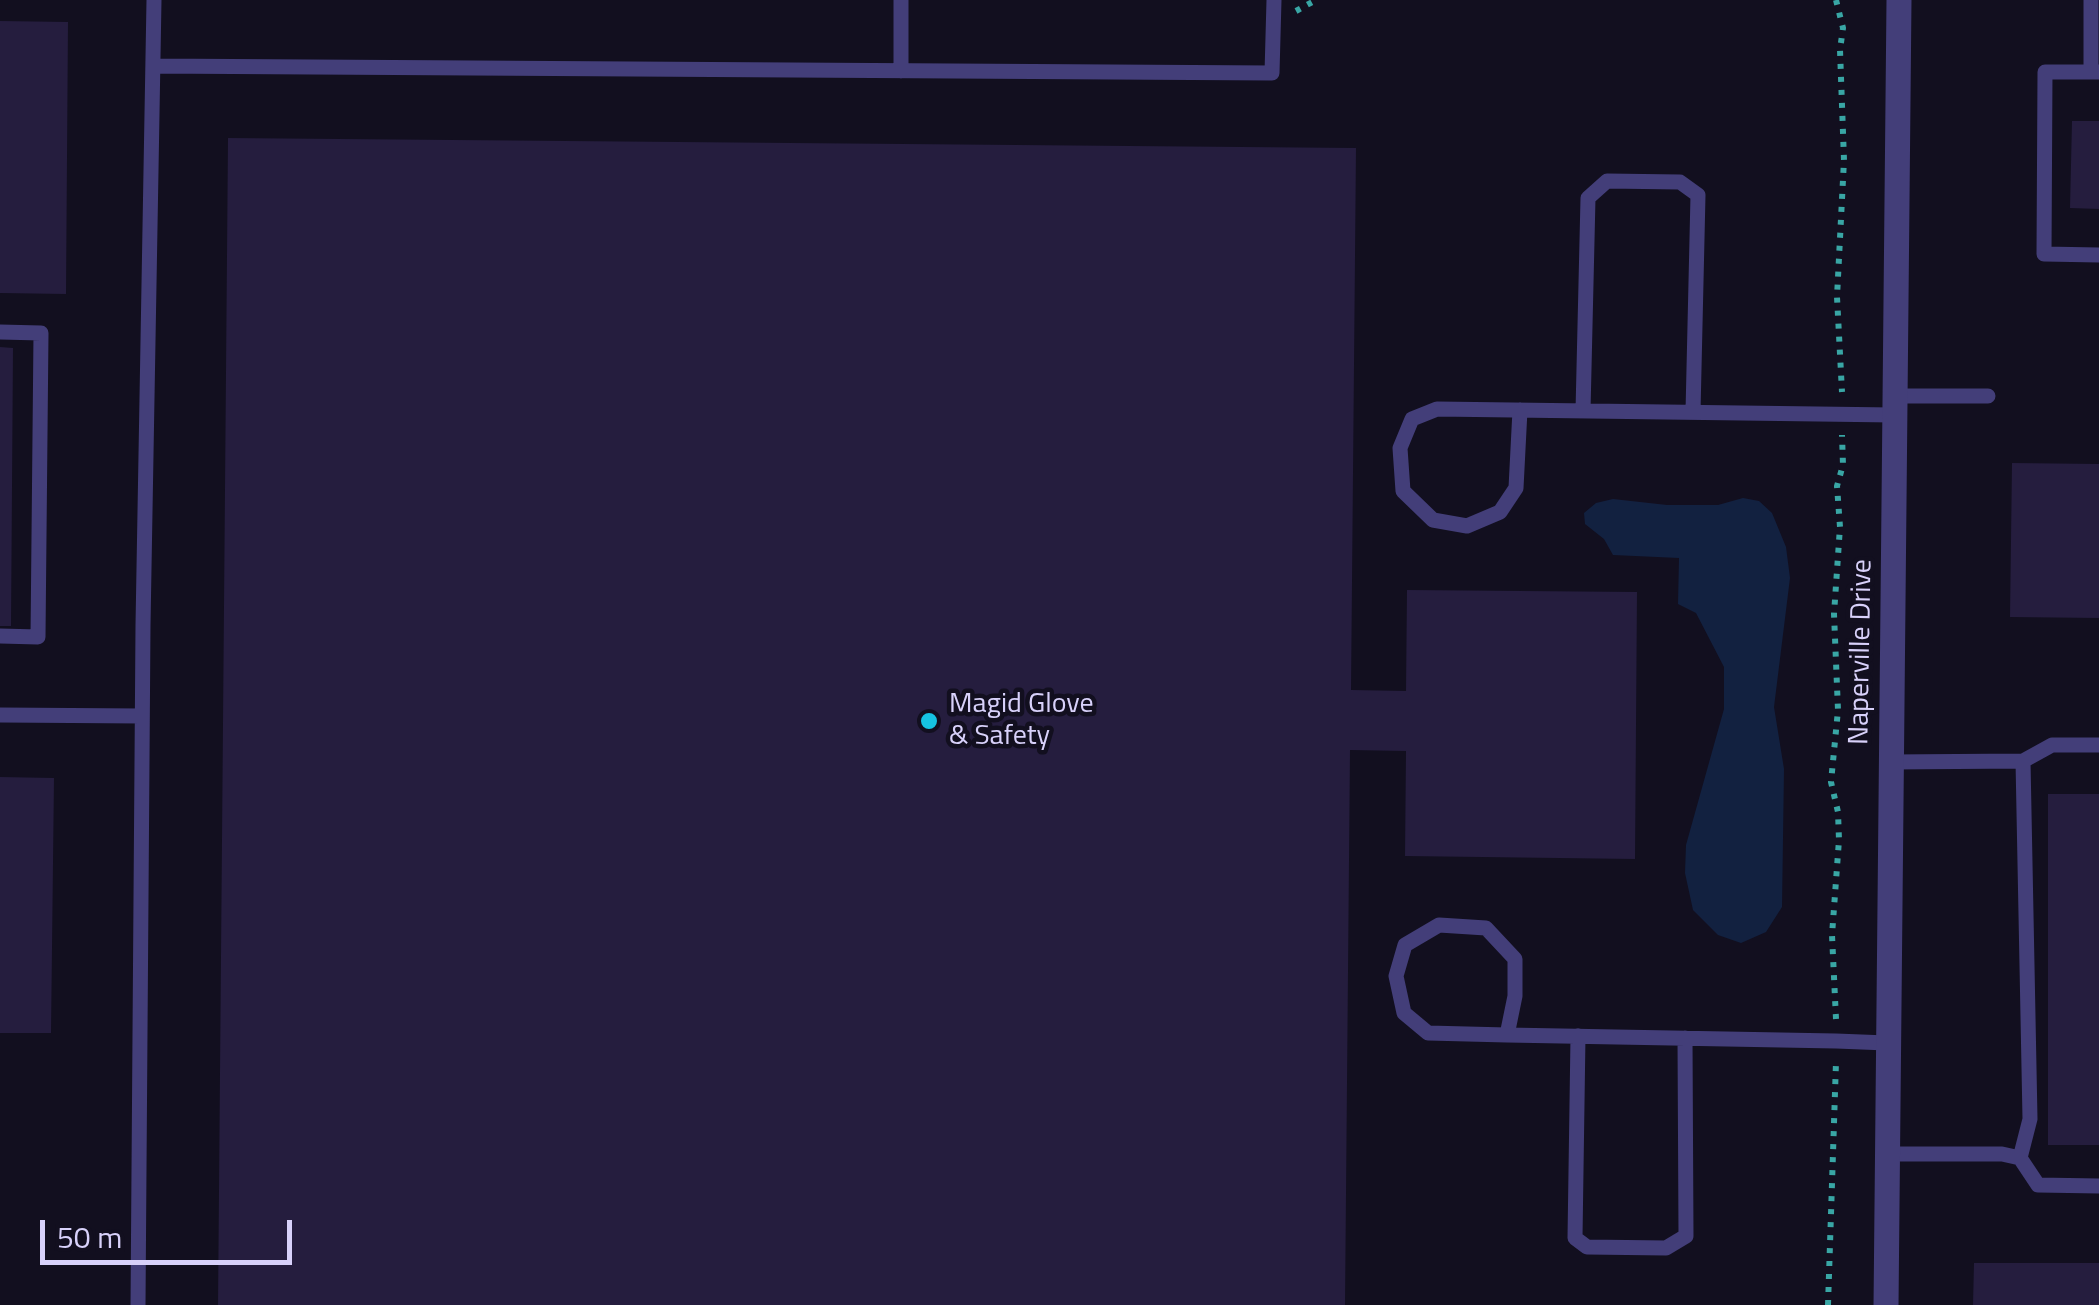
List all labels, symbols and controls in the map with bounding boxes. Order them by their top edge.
street label: Naperville Drive [1844,559,1880,745]
place label: Magid Glove & Safety [949,688,1094,754]
marker: Magid Glove & Safety [918,710,940,732]
scale bar [45,1200,298,1262]
text: 50 m [57,1214,122,1260]

